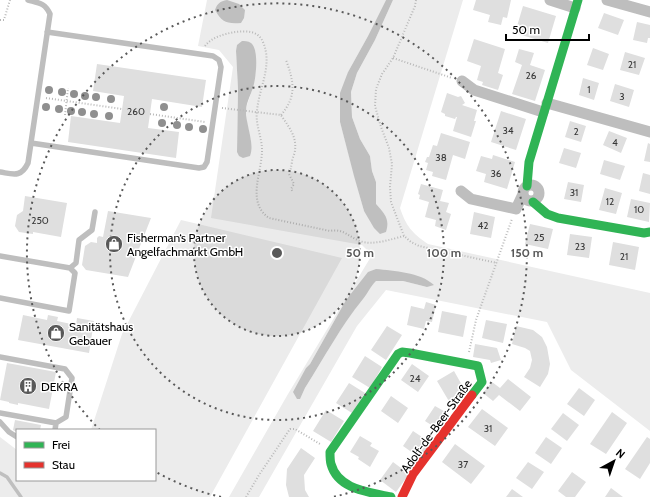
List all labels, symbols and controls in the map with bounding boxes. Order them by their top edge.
scale bar [506,16,589,42]
text: 50 m [512,22,540,37]
house number: 21 [628,58,636,71]
house number: 26 [526,69,537,82]
house number: 1 [587,83,591,96]
house number: 3 [619,90,625,103]
house number: 260 [127,105,145,118]
house number: 34 [502,124,514,137]
house number: 2 [573,125,579,138]
house number: 4 [612,136,618,149]
house number: 38 [435,151,447,164]
house number: 36 [490,167,502,180]
house number: 31 [570,186,578,199]
house number: 12 [606,195,614,208]
house number: 10 [634,203,644,216]
house number: 250 [31,214,49,227]
house number: 42 [477,219,489,232]
place label: Fisherman‘s Partner Angelfachmarkt GmbH [127,230,243,259]
house number: 25 [534,231,544,244]
shop icon: Fisherman‘s Partner Angelfachmarkt GmbH [104,234,124,254]
house number: 23 [575,240,585,253]
text: 50 m [346,245,374,260]
text: 100 m [427,245,461,260]
text: 150 m [511,245,543,260]
centre of rings [270,246,284,260]
house number: 21 [620,250,628,263]
place label: Sanitätshaus Gebauer [69,319,133,348]
shop icon: Sanitätshaus Gebauer [46,323,66,343]
house number: 24 [409,372,421,385]
building icon: DEKRA [18,376,38,396]
street label: Adolf-de-Beer-Straße [397,377,475,475]
place label: DEKRA [41,379,78,394]
house number: 31 [484,422,492,435]
legend [16,429,156,481]
text: Frei [52,437,70,452]
north arrow [594,441,634,481]
text: N [613,445,628,461]
text: Stau [52,457,75,472]
house number: 37 [458,458,468,471]

